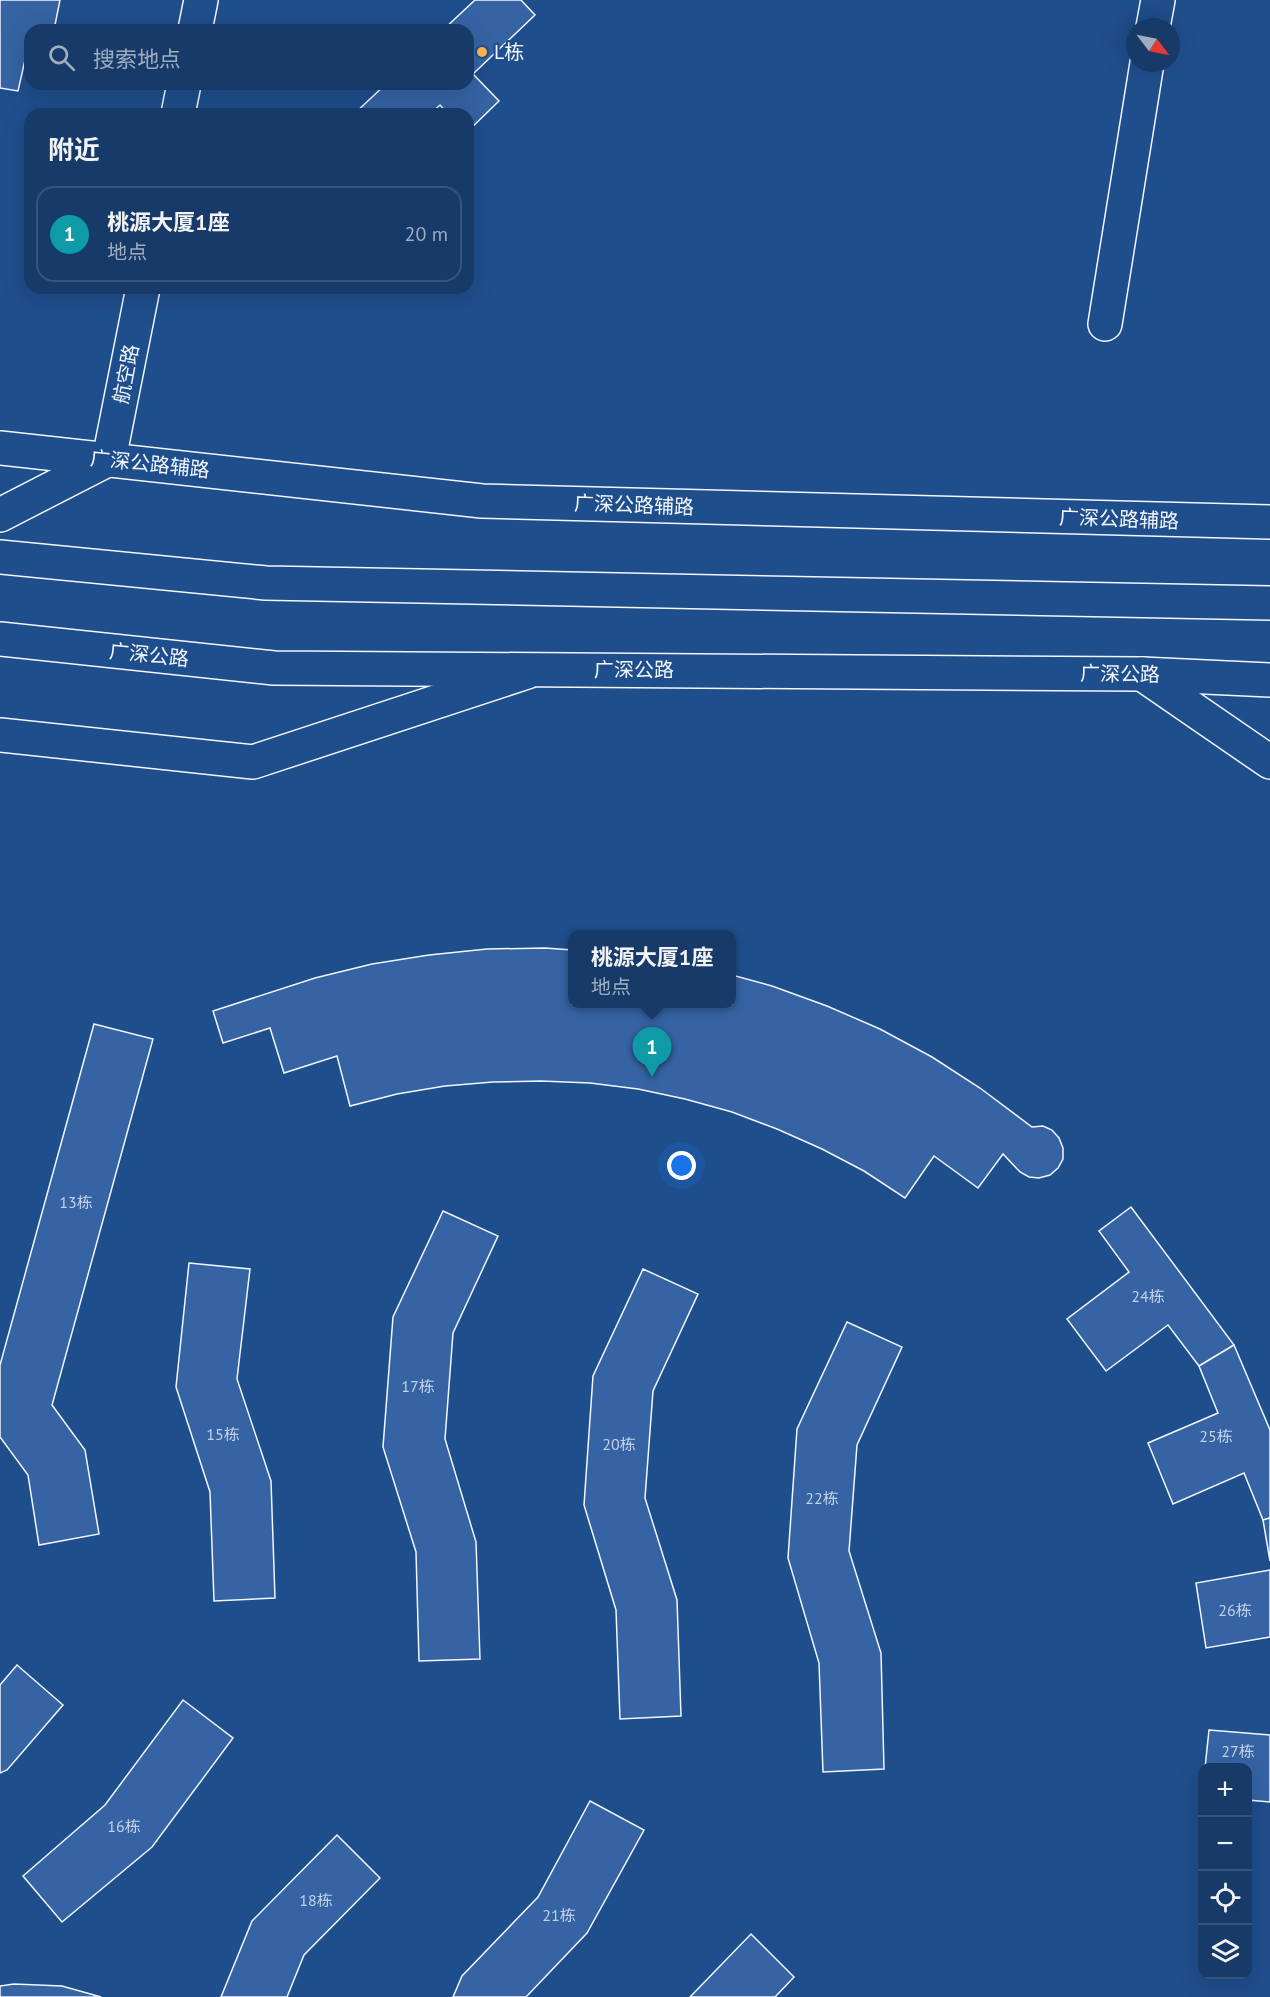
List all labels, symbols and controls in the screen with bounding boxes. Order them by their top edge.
north arrow [1126,18,1180,72]
search box [24,24,474,90]
place label: L栋 [494,39,524,65]
icon: search [45,41,78,74]
text: 搜索地点 [93,45,181,73]
marker: L栋 [475,45,489,59]
text: 附近 [48,133,100,166]
text: 桃源大厦1座 [107,208,229,236]
text: 1 [64,221,75,247]
text: 20 m [405,221,448,247]
text: 地点 [107,239,147,265]
street label: 航空路 [108,342,144,406]
street label: 广深公路辅路 [89,445,211,483]
street label: 广深公路辅路 [574,490,694,520]
street label: 广深公路辅路 [1059,504,1179,534]
street label: 广深公路 [108,638,190,672]
street label: 广深公路 [594,657,674,683]
street label: 广深公路 [1080,660,1160,688]
popup [568,930,736,1008]
text: 桃源大厦1座 [591,943,713,971]
text: 地点 [591,974,631,1000]
pin: 1 [632,1028,672,1077]
your location [667,1151,696,1180]
house number: 13栋 [59,1192,93,1212]
house number: 24栋 [1131,1286,1165,1306]
house number: 17栋 [401,1376,435,1396]
house number: 15栋 [206,1424,240,1444]
house number: 25栋 [1199,1426,1233,1446]
house number: 20栋 [602,1434,636,1454]
house number: 22栋 [805,1488,839,1508]
house number: 26栋 [1218,1600,1252,1620]
house number: 27栋 [1221,1741,1255,1761]
map controls [1198,1763,1252,1979]
button: + [1198,1763,1252,1817]
house number: 16栋 [107,1816,141,1836]
button: − [1198,1817,1252,1871]
button: locate [1198,1871,1252,1925]
house number: 18栋 [299,1890,333,1910]
house number: 21栋 [542,1905,576,1925]
button: layers [1198,1925,1252,1979]

